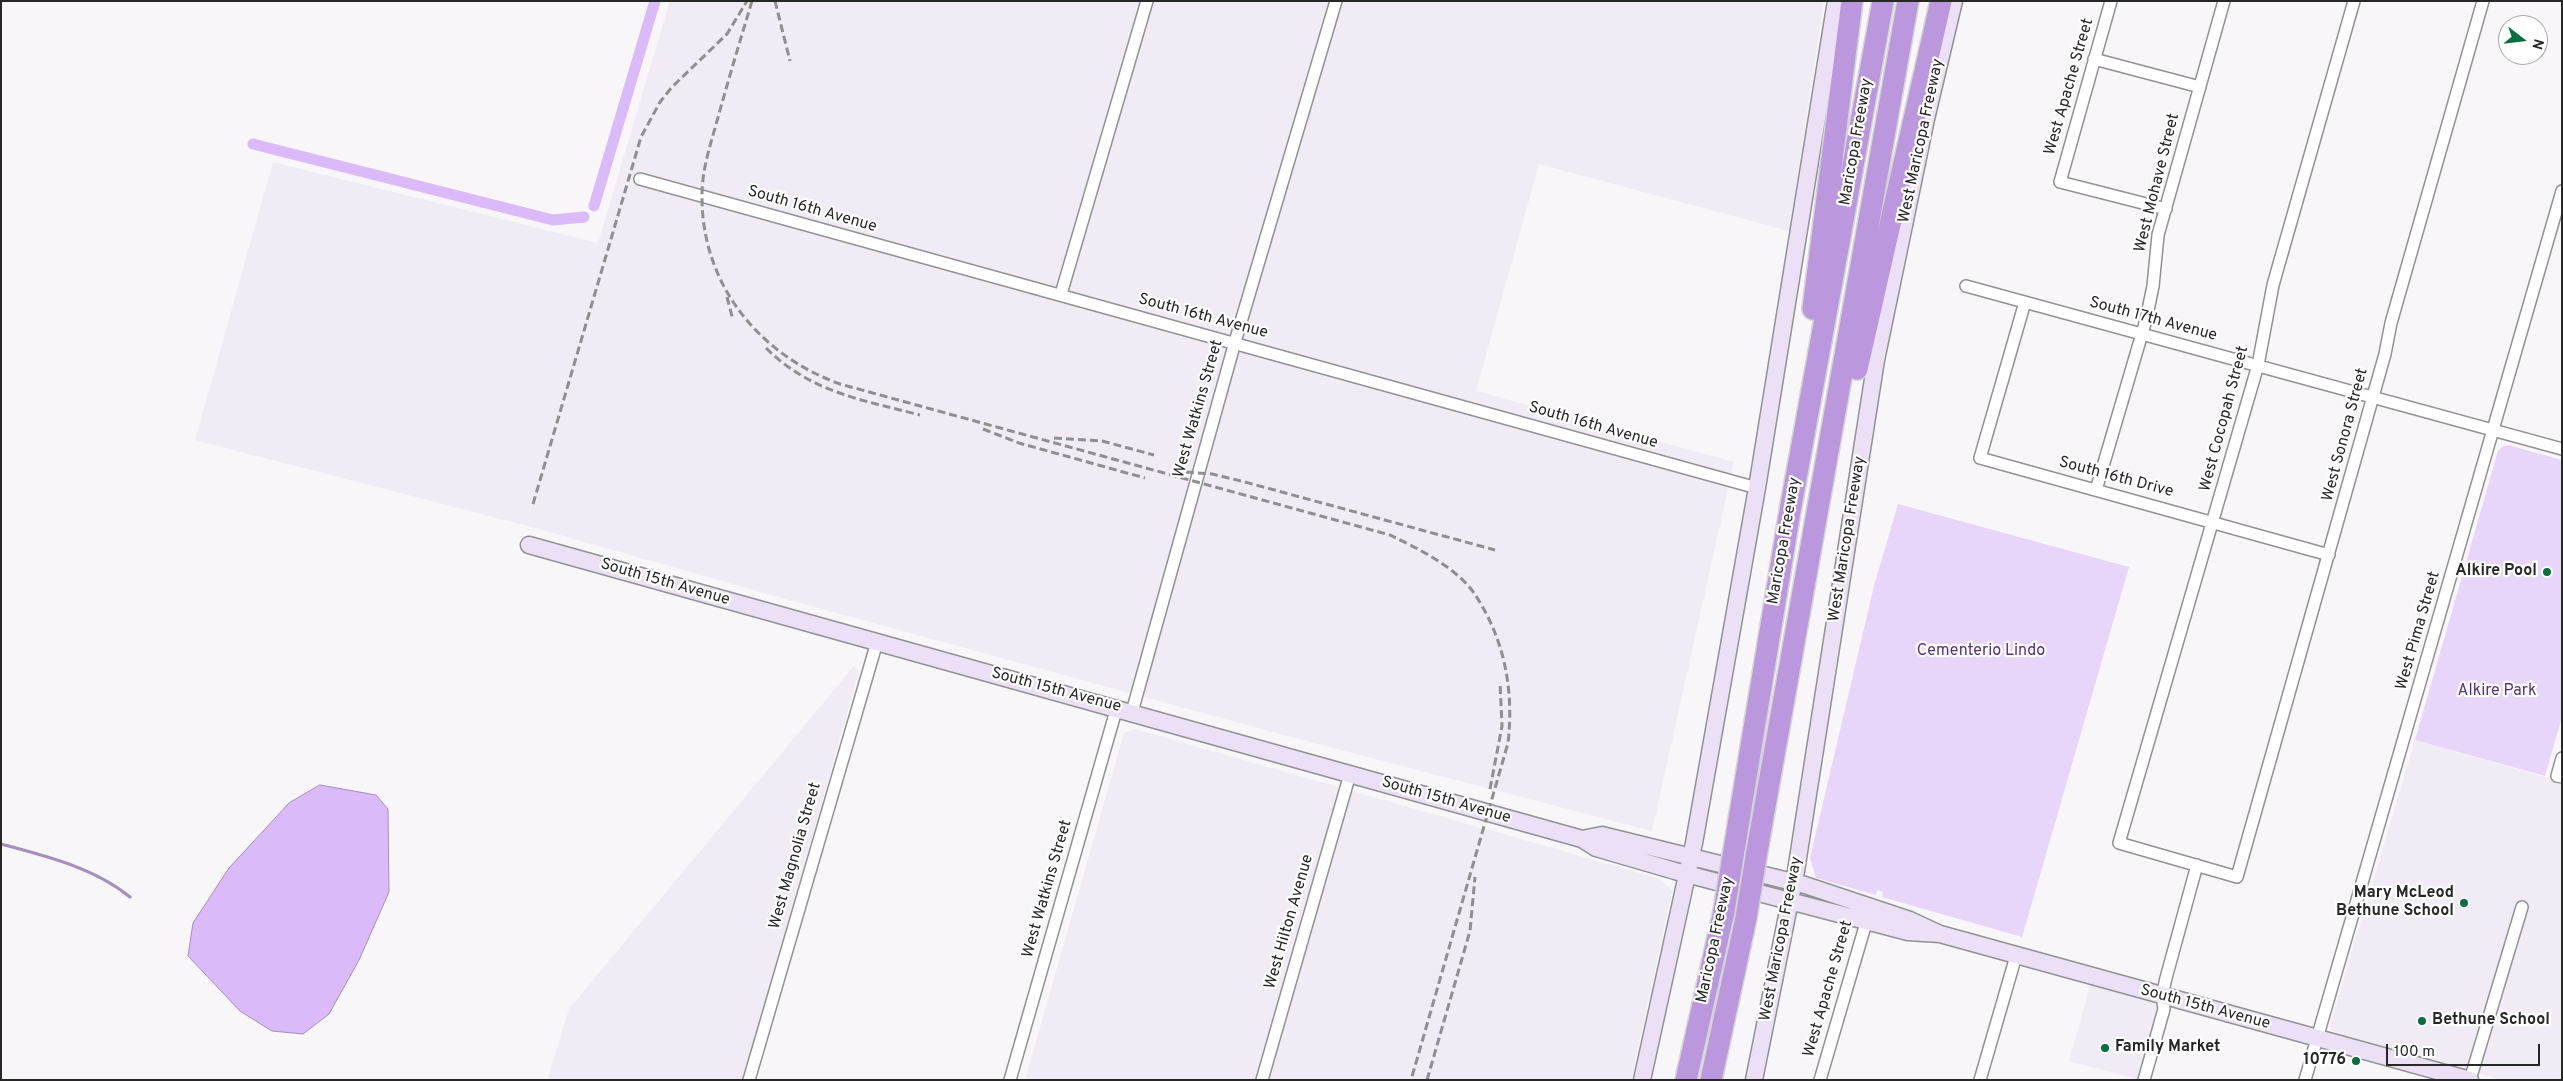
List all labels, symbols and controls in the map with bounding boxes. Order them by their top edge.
north arrow [2498,15,2548,65]
street label: West Apache Street [2041,17,2099,157]
text: N [2527,37,2546,51]
street label: West Maricopa Freeway [1895,57,1949,225]
street label: Maricopa Freeway [1836,77,1878,207]
street label: West Mohave Street [2131,112,2185,254]
street label: South 16th Avenue [745,182,879,238]
street label: South 16th Avenue [1136,290,1270,344]
street label: South 17th Avenue [2087,294,2219,346]
street label: West Watkins Street [1170,338,1228,480]
street label: West Cocopah Street [2196,344,2254,494]
street label: West Sonora Street [2319,366,2373,504]
street label: South 16th Avenue [1526,398,1660,454]
street label: South 16th Drive [2057,454,2175,502]
street label: West Maricopa Freeway [1825,455,1871,623]
street label: Maricopa Freeway [1764,476,1806,606]
street label: South 15th Avenue [598,555,732,611]
place label: Alkire Pool [2455,562,2537,582]
marker: Alkire Pool [2541,566,2553,578]
street label: West Pima Street [2393,569,2445,693]
park label: Cementerio Lindo [1917,642,2045,662]
street label: South 15th Avenue [989,664,1123,718]
park label: Alkire Park [2458,682,2536,702]
street label: South 15th Avenue [1379,773,1513,829]
street label: West Magnolia Street [766,781,826,931]
street label: West Watkins Street [1019,818,1077,960]
street label: West Hilton Avenue [1262,852,1318,992]
street label: West Maricopa Freeway [1757,855,1807,1023]
street label: Maricopa Freeway [1693,875,1739,1005]
place label: Mary McLeod Bethune School [2336,884,2454,922]
marker: Mary McLeod Bethune School [2458,897,2470,909]
street label: West Apache Street [1800,919,1858,1059]
street label: South 15th Avenue [2138,981,2272,1035]
place label: Bethune School [2432,1011,2550,1031]
marker: Bethune School [2416,1015,2428,1027]
scale bar [2388,1034,2542,1066]
place label: Family Market [2115,1038,2220,1058]
marker: Family Market [2099,1042,2111,1054]
text: 100 m [2394,1043,2435,1062]
place label: 10776 [2303,1051,2346,1071]
marker: 10776 [2350,1055,2362,1067]

